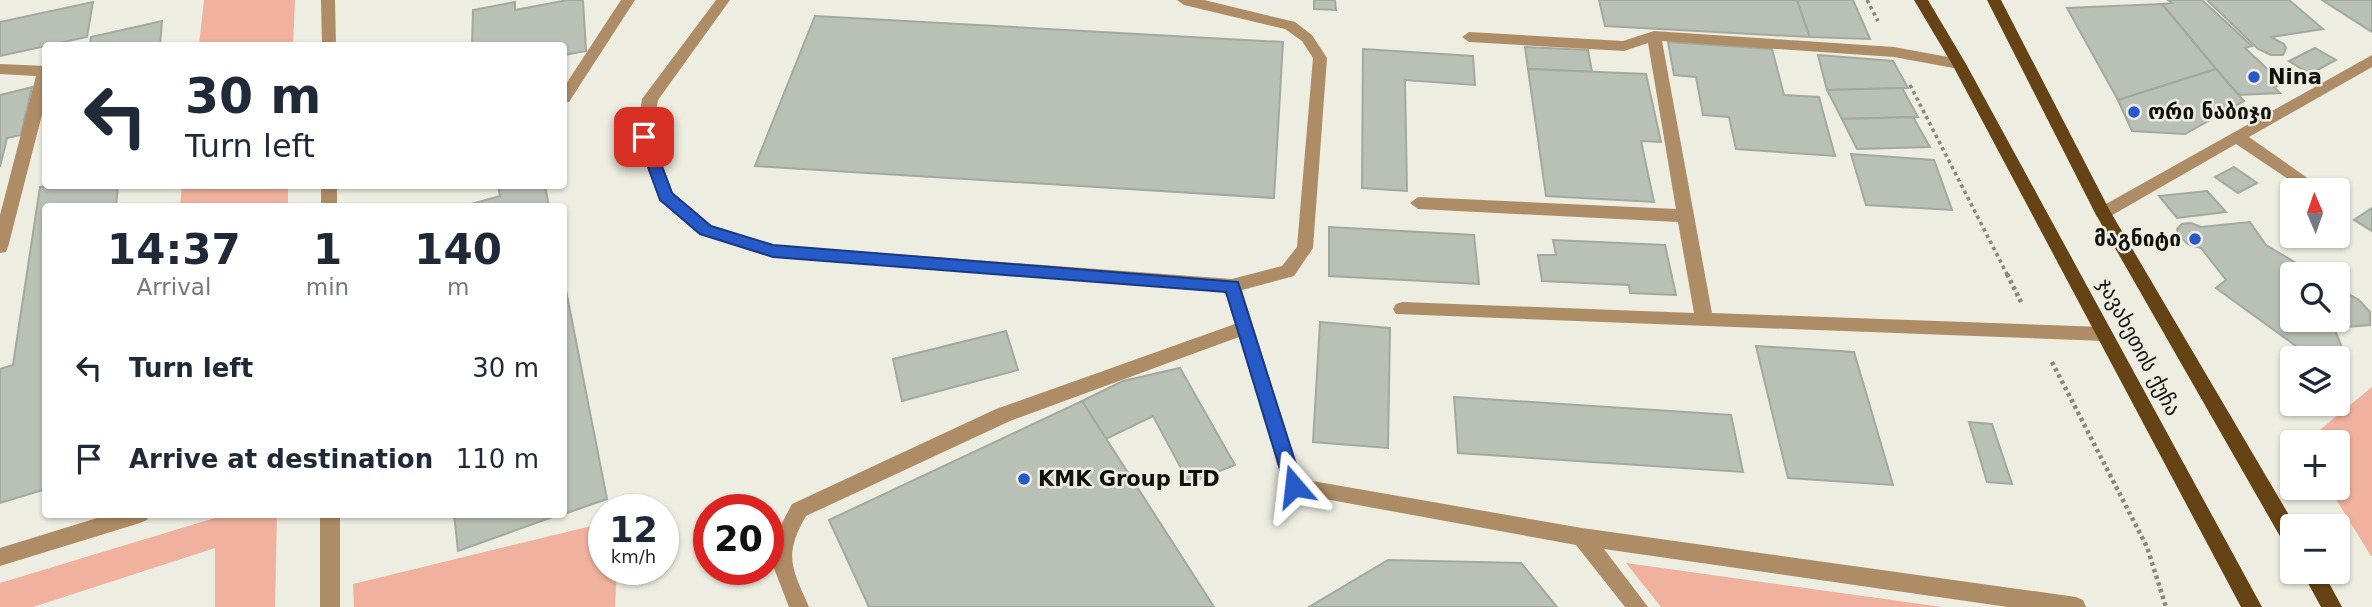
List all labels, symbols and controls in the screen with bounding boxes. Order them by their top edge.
place label: Nina [2268,65,2322,89]
text: 30 m [185,68,321,125]
marker: Nina [2246,69,2262,85]
icon: left [70,70,161,161]
place label: ორი ნაბიჯი [2148,100,2272,124]
marker: ორი ნაბიჯი [2126,104,2142,120]
pin [614,107,674,167]
icon: arrive [625,118,663,156]
text: Turn left [185,127,315,165]
north arrow [2280,178,2350,248]
map controls [2280,178,2350,584]
text: 14:37 [107,225,241,274]
text: 1 [313,225,342,274]
text: 140 [414,225,502,274]
place label: მაგნიტი [2094,227,2181,251]
marker: მაგნიტი [2187,231,2203,247]
button: search [2280,262,2350,332]
text: Arrival [137,274,211,300]
text: min [306,274,349,300]
text: m [447,274,469,300]
street label: ჯავახეთის ქუჩა [2093,274,2185,420]
button: layers [2280,346,2350,416]
icon: left [70,349,108,387]
text: Turn left [129,353,253,383]
text: 30 m [472,353,539,383]
button: + [2280,430,2350,500]
icon: arrive [70,440,108,478]
text: Arrive at destination [129,444,433,474]
text: 110 m [456,444,539,474]
position arrow [1257,449,1331,523]
place label: KMK Group LTD [1038,467,1220,491]
marker: KMK Group LTD [1016,471,1032,487]
speed limit sign: 20 [693,494,784,585]
text: 12 [609,510,658,550]
button: − [2280,514,2350,584]
text: km/h [611,546,656,567]

